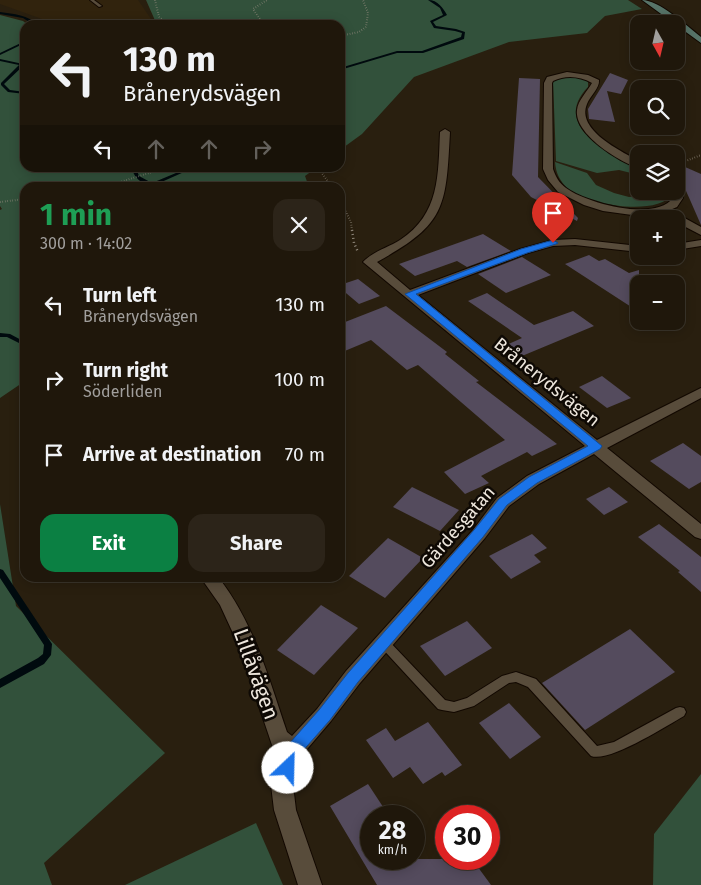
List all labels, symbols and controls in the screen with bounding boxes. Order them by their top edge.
north arrow [630,15,685,70]
map controls [630,15,685,330]
text: 130 m [123,38,216,80]
icon: left [40,40,105,105]
text: Brånerydsvägen [123,80,281,107]
button: search [630,80,685,135]
icon: left [89,135,117,163]
icon: ahead [142,135,170,163]
icon: ahead [195,135,223,163]
icon: right [248,135,276,163]
button: layers [630,145,685,200]
pin [532,192,574,243]
text: 1 min [40,197,112,233]
button: close [273,199,325,251]
icon: arrive [539,199,567,227]
button: + [630,210,685,265]
text: 300 m · 14:02 [40,234,132,253]
button: − [630,275,685,330]
text: Turn left [83,284,157,307]
icon: left [40,291,68,319]
text: 130 m [275,293,325,316]
text: Brånerydsvägen [83,307,198,326]
street label: Brånerydsvägen [490,333,604,431]
text: Turn right [83,359,168,382]
icon: right [40,366,68,394]
text: 100 m [274,368,325,391]
text: Söderliden [83,382,162,401]
icon: arrive [40,441,68,469]
text: Arrive at destination [83,443,262,466]
text: 70 m [285,443,325,466]
street label: Gärdesgatan [416,481,500,573]
button: Exit [40,514,178,572]
button: Share [188,514,325,572]
street label: Lillåvägen [227,625,285,723]
position arrow [261,741,313,793]
speed limit sign: 30 [435,805,500,870]
text: 28 [379,816,406,846]
text: km/h [378,843,407,857]

